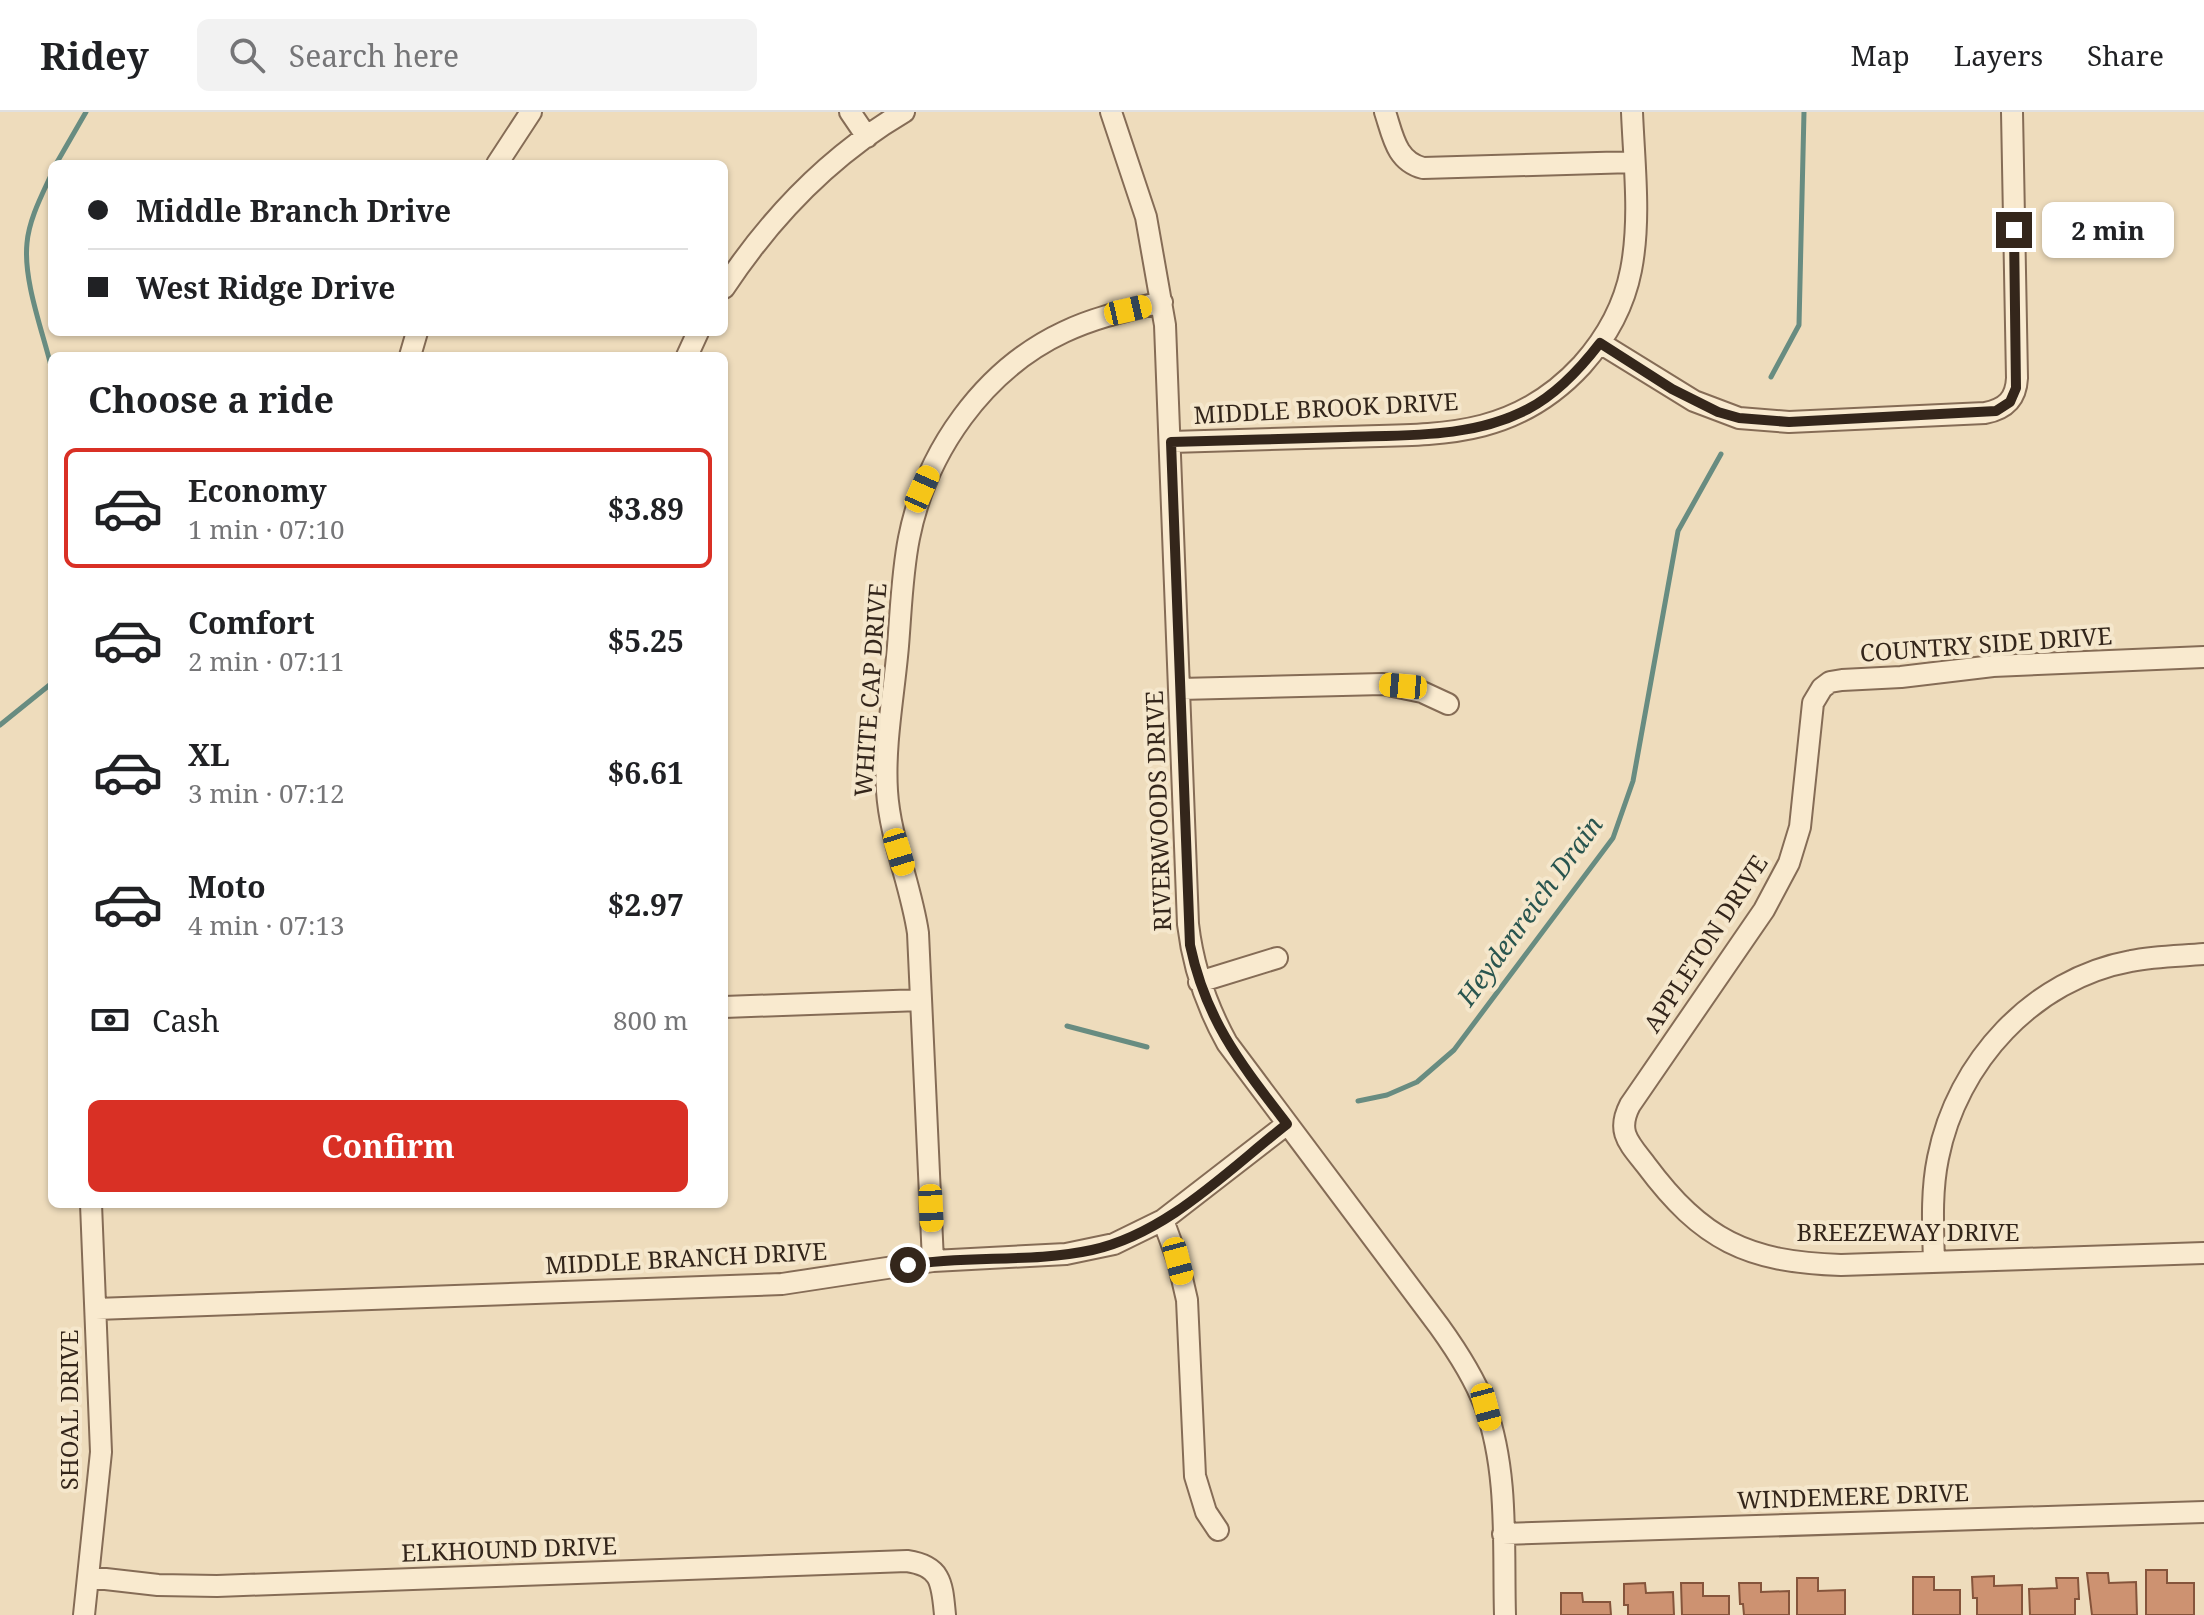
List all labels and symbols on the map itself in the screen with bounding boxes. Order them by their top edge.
callout: 2 min [2042,202,2174,258]
route end [1996,212,2032,248]
car [1102,293,1154,327]
street label: MIDDLE BROOK DRIVE [1193,384,1459,431]
car [901,462,943,516]
street label: WHITE CAP DRIVE [846,582,893,798]
street label: COUNTRY SIDE DRIVE [1859,618,2113,669]
car [1378,672,1428,700]
street label: RIVERWOODS DRIVE [1137,690,1178,932]
water label: Heydenreich Drain [1447,808,1611,1014]
car [881,826,917,878]
street label: APPLETON DRIVE [1635,848,1775,1038]
car [918,1183,944,1233]
street label: BREEZEWAY DRIVE [1796,1215,2020,1248]
street label: MIDDLE BRANCH DRIVE [544,1234,828,1281]
car [1160,1235,1196,1287]
route start [890,1247,926,1283]
street label: SHOAL DRIVE [52,1330,85,1490]
car [1468,1381,1504,1433]
street label: WINDEMERE DRIVE [1736,1475,1970,1516]
street label: ELKHOUND DRIVE [400,1528,617,1569]

